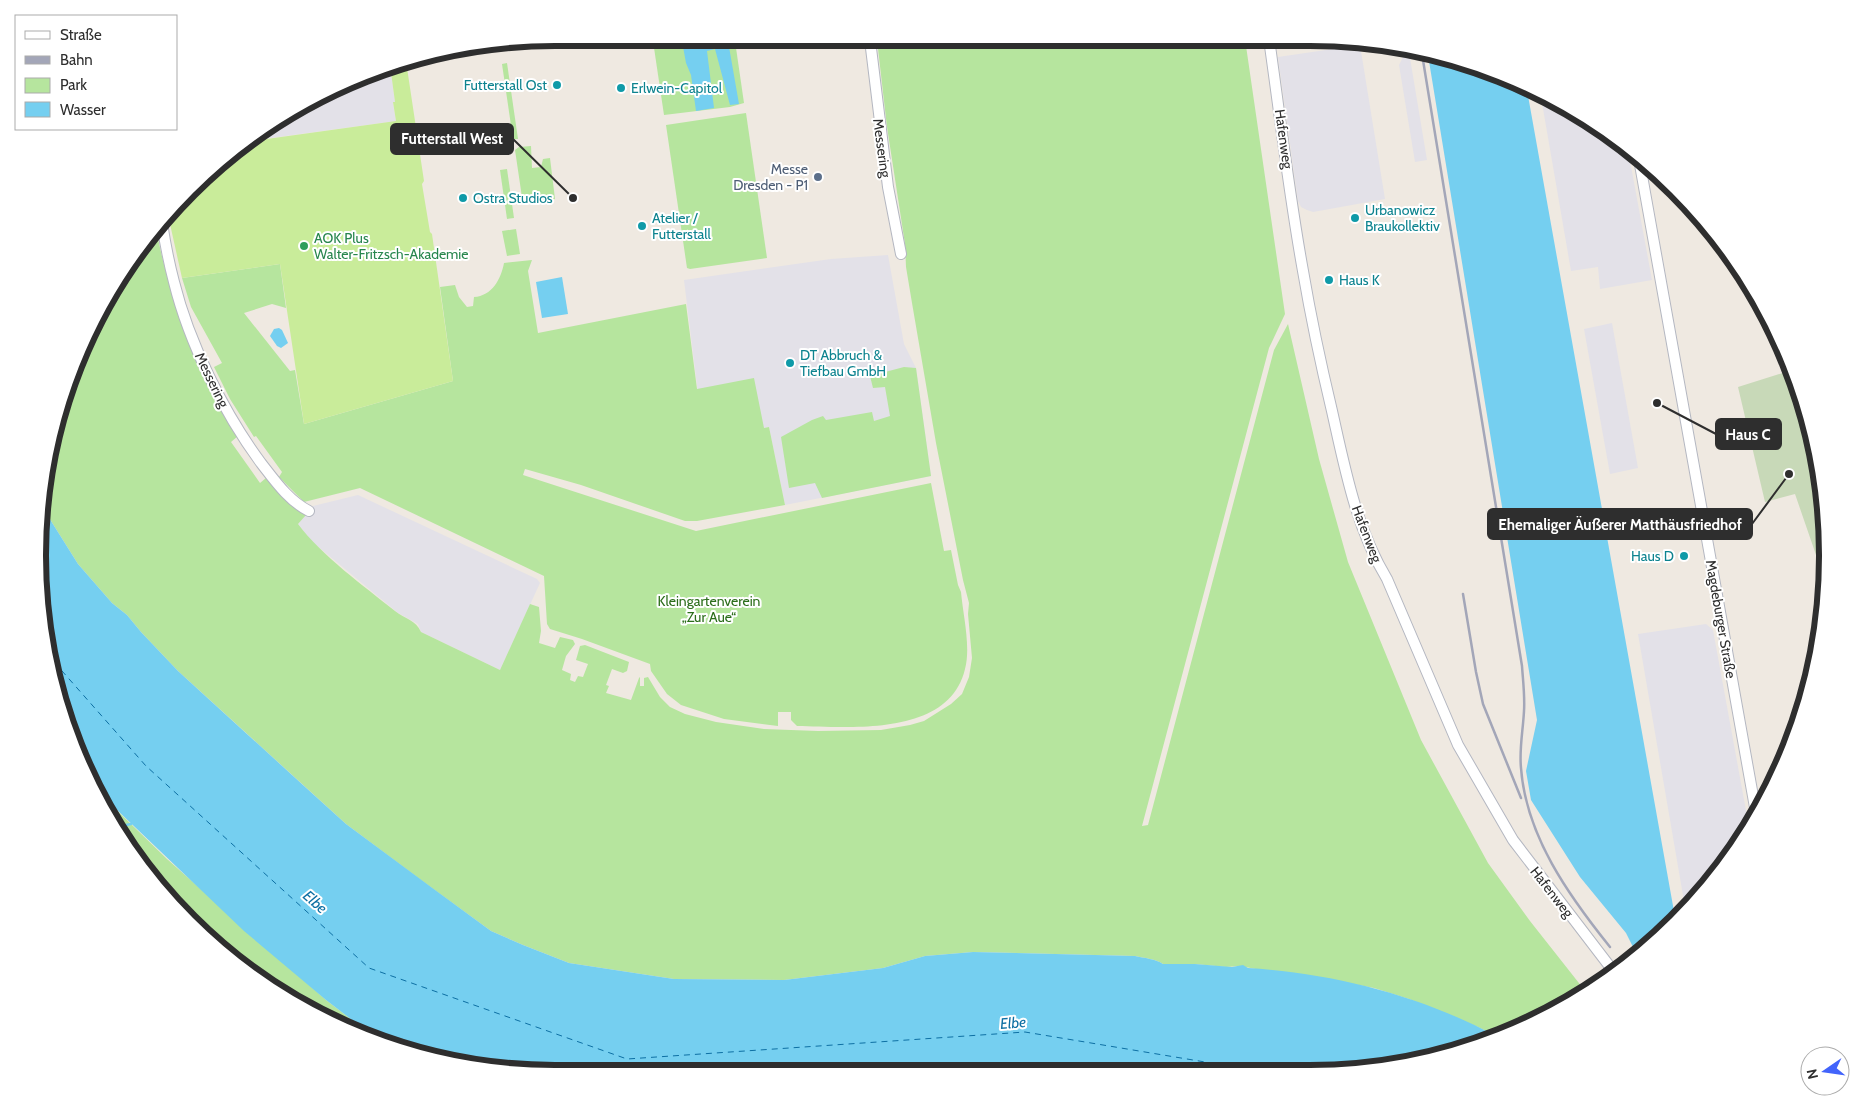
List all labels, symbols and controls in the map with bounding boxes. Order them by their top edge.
legend [15,15,178,130]
text: Straße [60,26,102,44]
text: Bahn [60,51,93,69]
text: Park [60,76,87,94]
place label: Futterstall Ost [464,76,547,94]
marker: Futterstall Ost [551,79,563,91]
place label: Erlwein-Capitol [631,79,723,97]
marker: Erlwein-Capitol [615,82,627,94]
text: Wasser [60,101,106,119]
street label: Hafenweg [1271,108,1297,171]
street label: Messering [869,117,895,180]
callout: Futterstall West [391,124,513,154]
text: Futterstall West [401,130,503,148]
place label: Messe Dresden - P1 [733,160,808,194]
marker: Messe Dresden - P1 [812,171,824,183]
place label: Ostra Studios [473,189,553,207]
marker: Ostra Studios [457,192,469,204]
place label: Urbanowicz Braukollektiv [1365,201,1440,235]
place label: Atelier / Futterstall [652,209,712,243]
marker: Urbanowicz Braukollektiv [1349,212,1361,224]
marker: Atelier / Futterstall [636,220,648,232]
place label: AOK Plus Walter-Fritzsch-Akademie [314,229,469,263]
marker: AOK Plus Walter-Fritzsch-Akademie [298,240,310,252]
place label: Haus K [1339,271,1380,289]
marker: Haus K [1323,274,1335,286]
place label: DT Abbruch & Tiefbau GmbH [800,346,886,380]
street label: Messering [191,349,234,412]
marker: DT Abbruch & Tiefbau GmbH [784,357,796,369]
callout: Haus C [1716,419,1781,449]
text: Haus C [1725,426,1771,444]
street label: Hafenweg [1348,503,1387,566]
callout: Ehemaliger Äußerer Matthäusfriedhof [1488,509,1752,539]
text: Ehemaliger Äußerer Matthäusfriedhof [1498,515,1742,534]
place label: Haus D [1631,547,1674,565]
marker: Haus D [1678,550,1690,562]
street label: Magdeburger Straße [1702,558,1740,680]
park label: Kleingartenverein „Zur Aue“ [658,592,761,626]
street label: Hafenweg [1526,863,1578,922]
water label: Elbe [299,887,331,917]
water label: Elbe [999,1013,1027,1033]
north arrow [1800,1046,1850,1096]
text: N [1802,1067,1822,1081]

